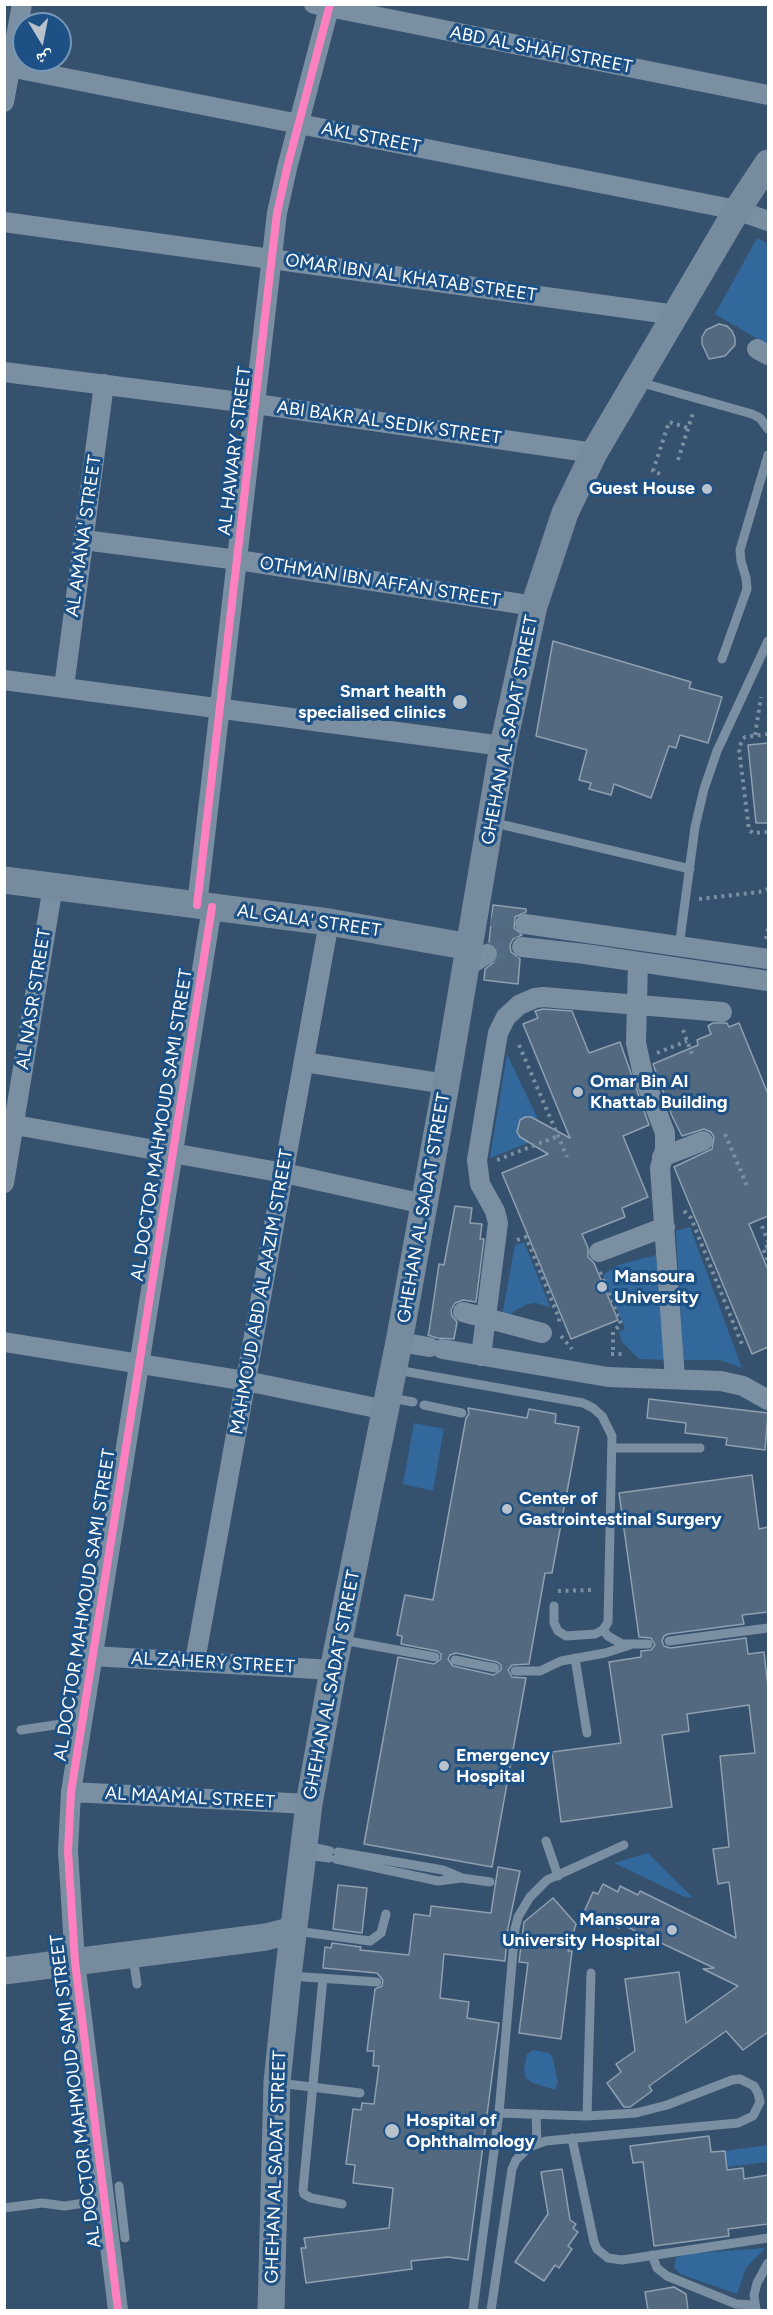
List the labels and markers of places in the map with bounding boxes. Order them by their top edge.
place label: Guest House [589,478,695,500]
marker: Guest House [700,482,714,496]
place label: Smart health specialised clinics [298,681,446,724]
marker: Smart health specialised clinics [451,693,469,711]
place label: Omar Bin Al Khattab Building [590,1071,728,1114]
marker: Omar Bin Al Khattab Building [571,1085,585,1099]
place label: Mansoura University [614,1266,699,1308]
marker: Mansoura University [595,1280,609,1294]
place label: Center of Gastrointestinal Surgery [519,1488,722,1530]
marker: Center of Gastrointestinal Surgery [500,1502,514,1516]
place label: Emergency Hospital [456,1745,550,1788]
marker: Emergency Hospital [437,1759,451,1773]
place label: Mansoura University Hospital [502,1909,660,1952]
marker: Mansoura University Hospital [665,1923,679,1937]
place label: Hospital of Ophthalmology [406,2110,535,2152]
marker: Hospital of Ophthalmology [383,2122,401,2140]

